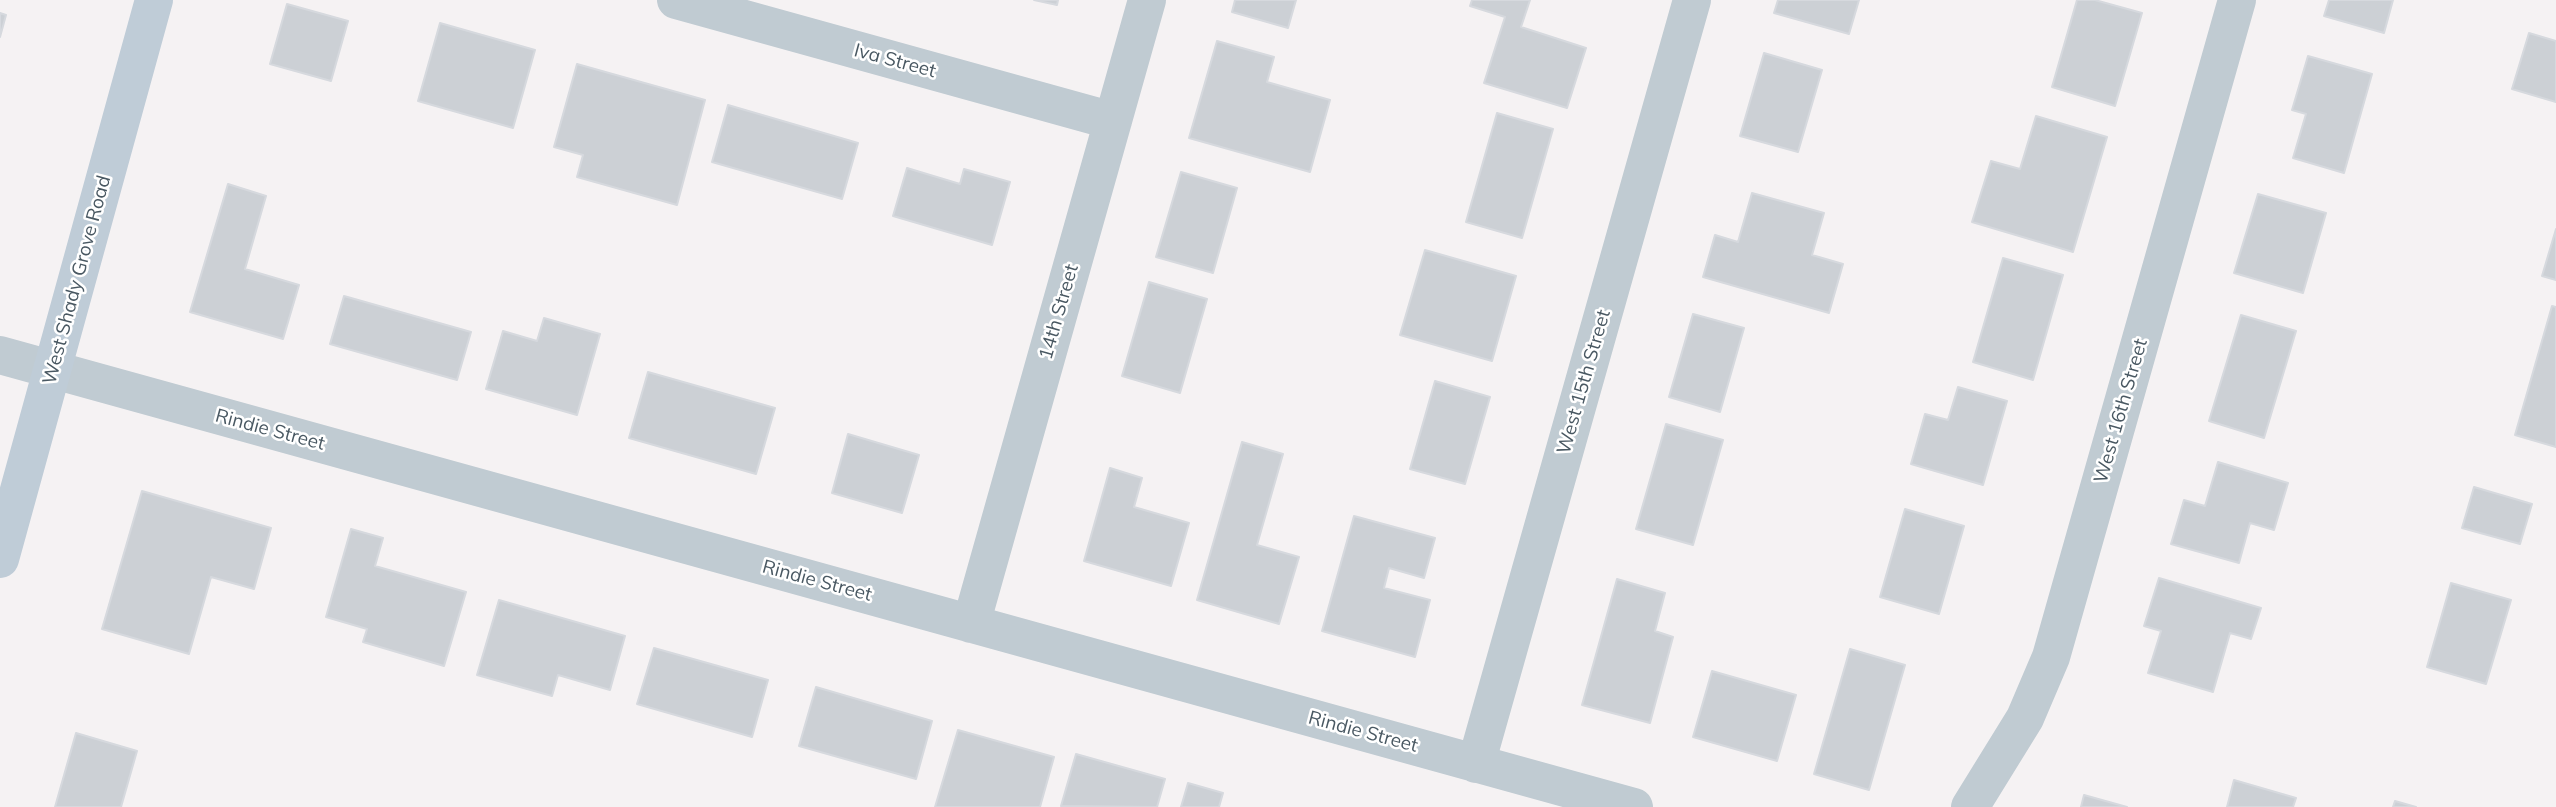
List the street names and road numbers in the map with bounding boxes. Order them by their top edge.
street label: Iva Street [852,39,938,83]
street label: West Shady Grove Road [38,173,116,387]
street label: 14th Street [1035,262,1083,362]
street label: West 15th Street [1552,307,1616,457]
street label: West 16th Street [2089,336,2153,486]
street label: Rindie Street [213,404,327,456]
street label: Rindie Street [760,555,874,607]
street label: Rindie Street [1306,706,1420,758]

